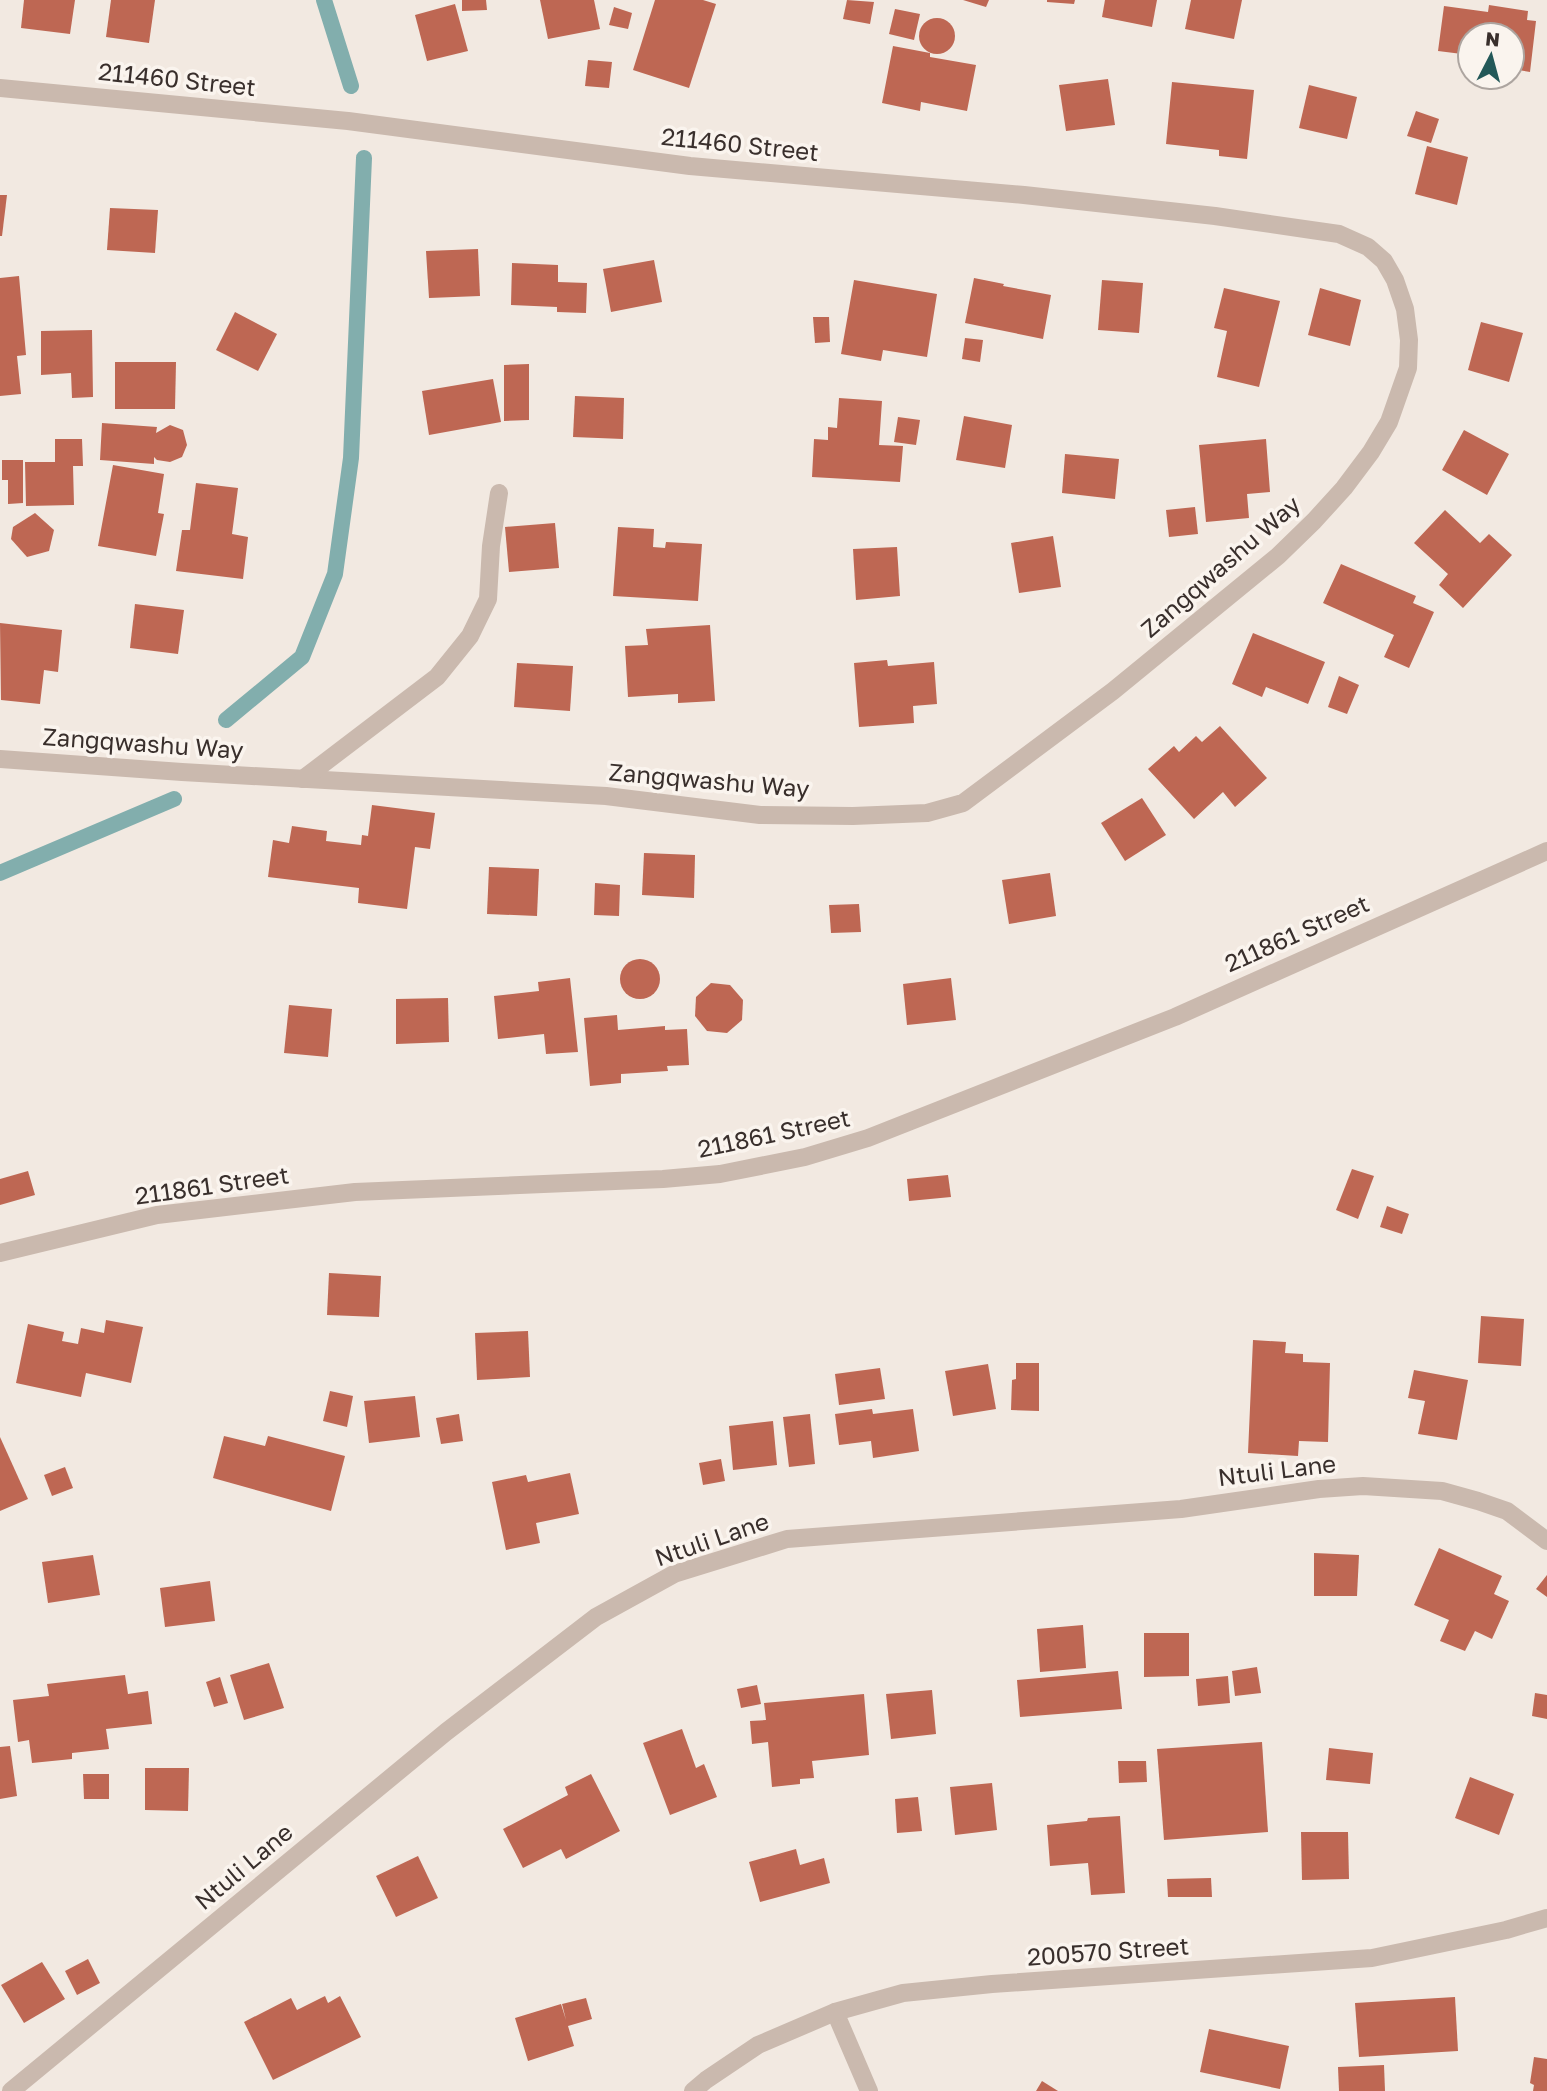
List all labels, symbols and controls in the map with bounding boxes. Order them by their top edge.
north arrow [1456,21,1526,91]
text: N [1484,26,1501,51]
street label: 211460 Street [97,56,257,101]
street label: 211460 Street [660,121,820,166]
street label: Zangqwashu Way [1135,489,1306,643]
street label: Zangqwashu Way [42,721,245,764]
street label: Zangqwashu Way [608,756,811,803]
street label: 211861 Street [1220,888,1373,977]
street label: 211861 Street [695,1102,853,1163]
street label: 211861 Street [133,1159,291,1210]
street label: Ntuli Lane [1216,1448,1337,1491]
street label: Ntuli Lane [651,1506,772,1572]
street label: Ntuli Lane [188,1817,298,1915]
street label: 200570 Street [1026,1930,1190,1971]

